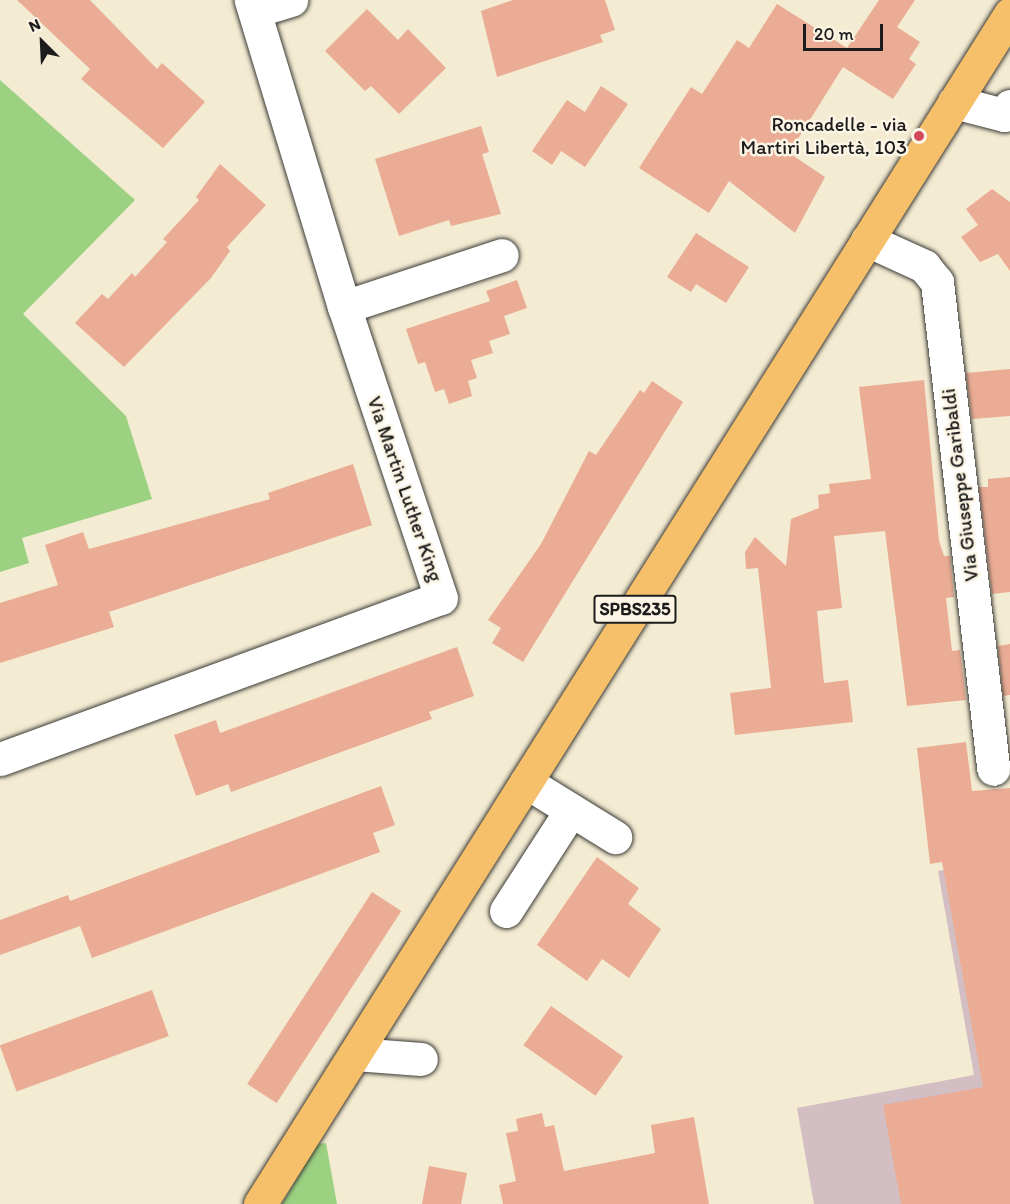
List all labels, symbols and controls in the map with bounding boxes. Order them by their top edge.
north arrow [12,12,72,72]
scale bar [806,12,886,50]
text: N [26,14,43,36]
text: 20 m [814,23,854,45]
place label: Roncadelle - via Martiri Libertà, 103 [740,112,907,159]
marker: Roncadelle - via Martiri Libertà, 103 [912,129,926,143]
street label: Via Giuseppe Garibaldi [936,387,984,583]
street label: Via Martin Luther King [362,393,448,585]
road number: SPBS235 [593,594,677,624]

